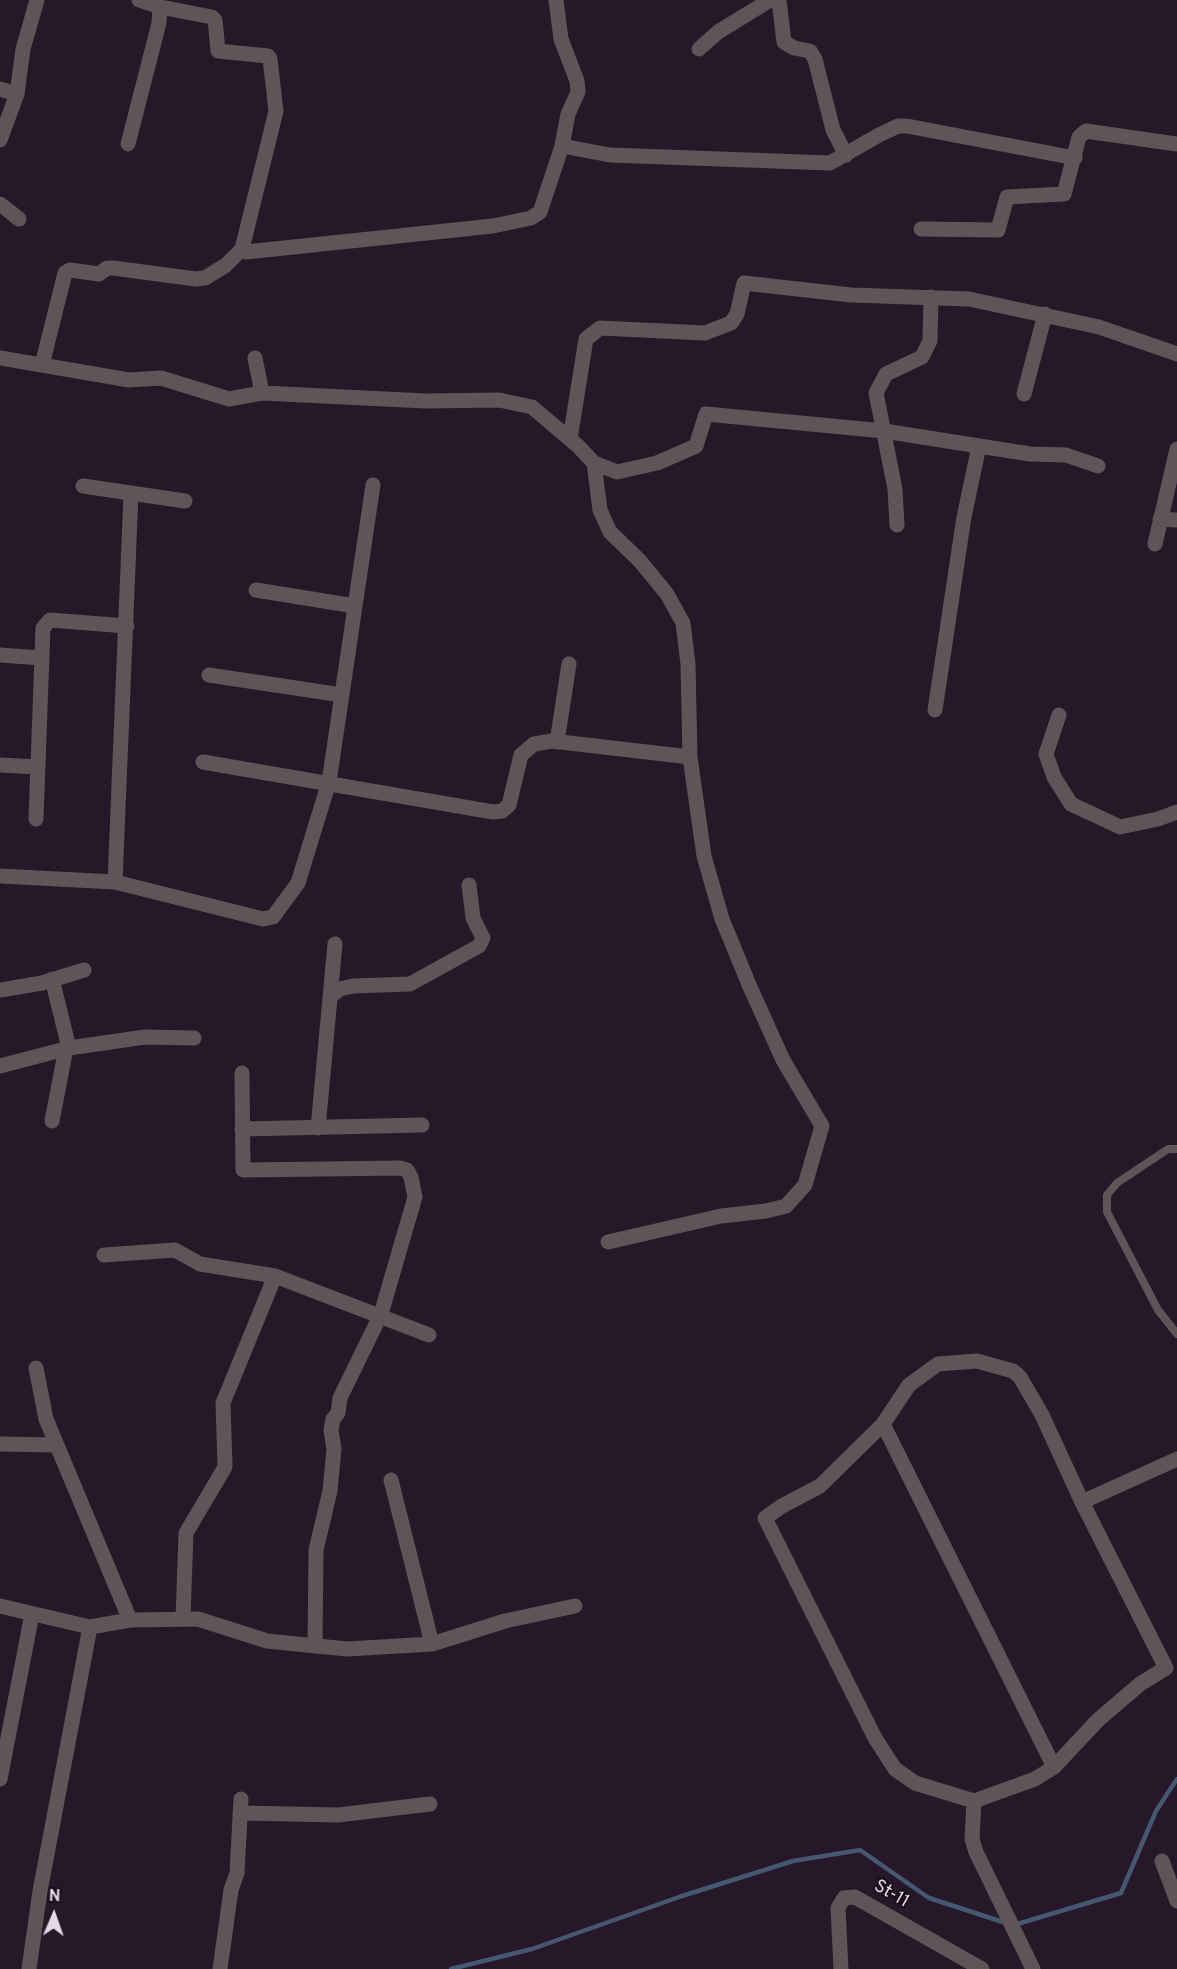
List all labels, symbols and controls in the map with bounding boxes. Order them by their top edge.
street label: St-11 [869,1876,913,1914]
north arrow [24,1885,84,1945]
text: N [49,1887,61,1907]

